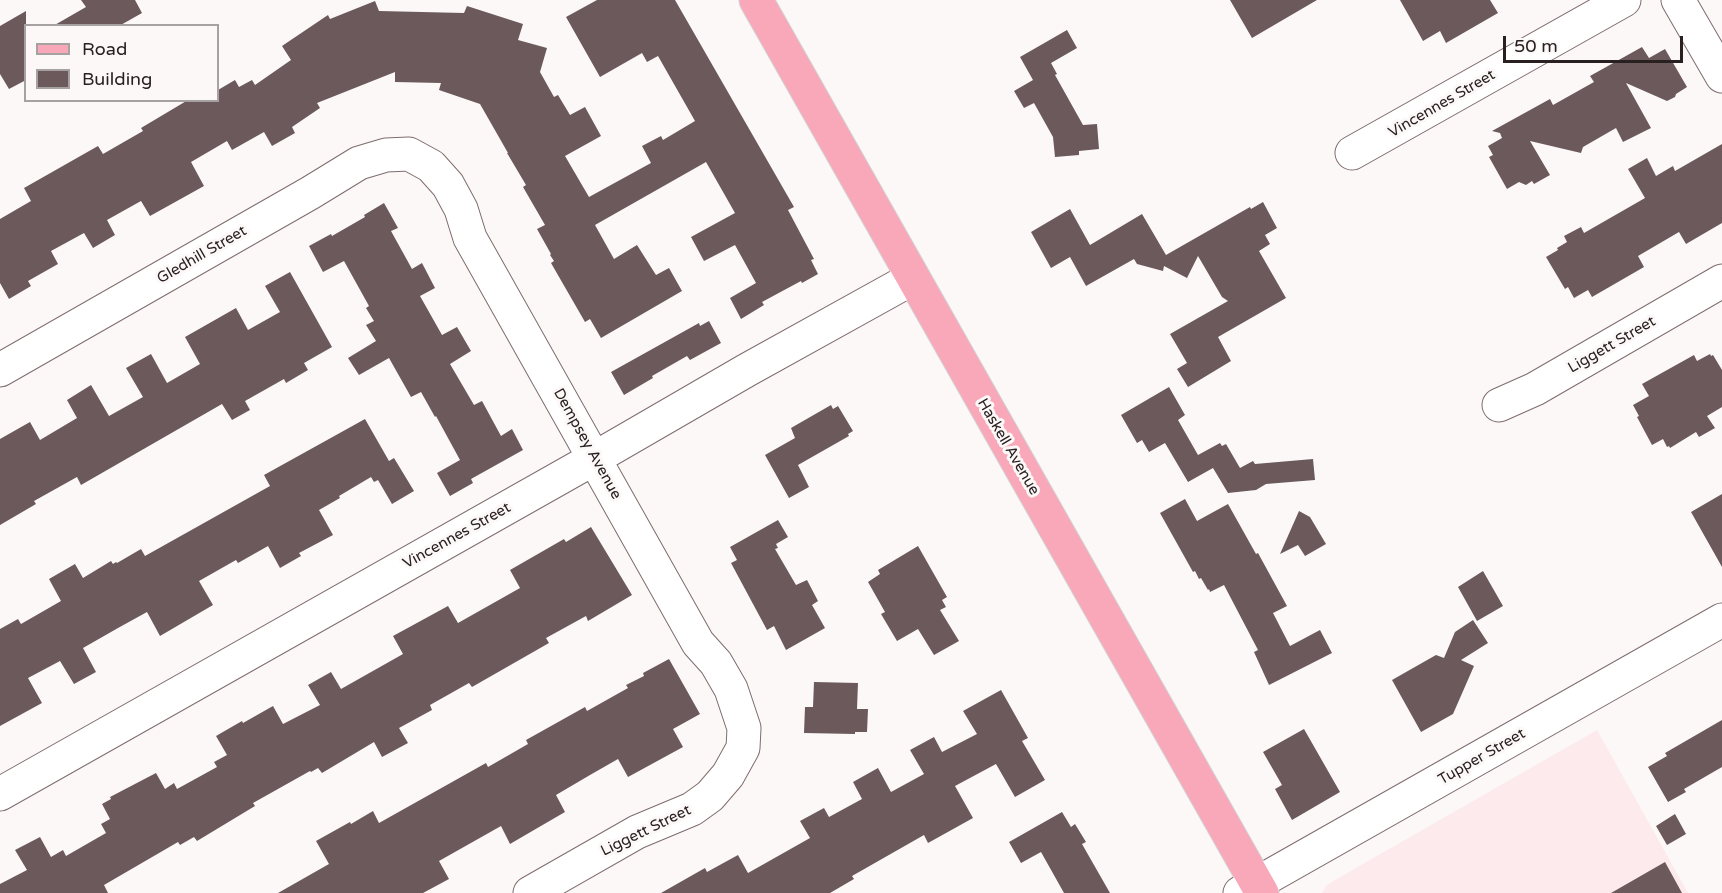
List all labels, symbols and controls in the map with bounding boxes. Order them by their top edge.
legend [24,24,219,102]
scale bar [1506,24,1686,62]
text: 50 m [1514,35,1558,57]
text: Road [82,38,127,60]
street label: Vincennes Street [1385,66,1499,142]
text: Building [82,68,152,90]
street label: Gledhill Street [154,222,250,288]
street label: Liggett Street [1565,313,1659,377]
street label: Dempsey Avenue [549,385,625,503]
street label: Haskell Avenue [973,396,1043,498]
street label: Vincennes Street [400,499,514,573]
street label: Tupper Street [1435,725,1529,789]
street label: Liggett Street [598,801,694,861]

